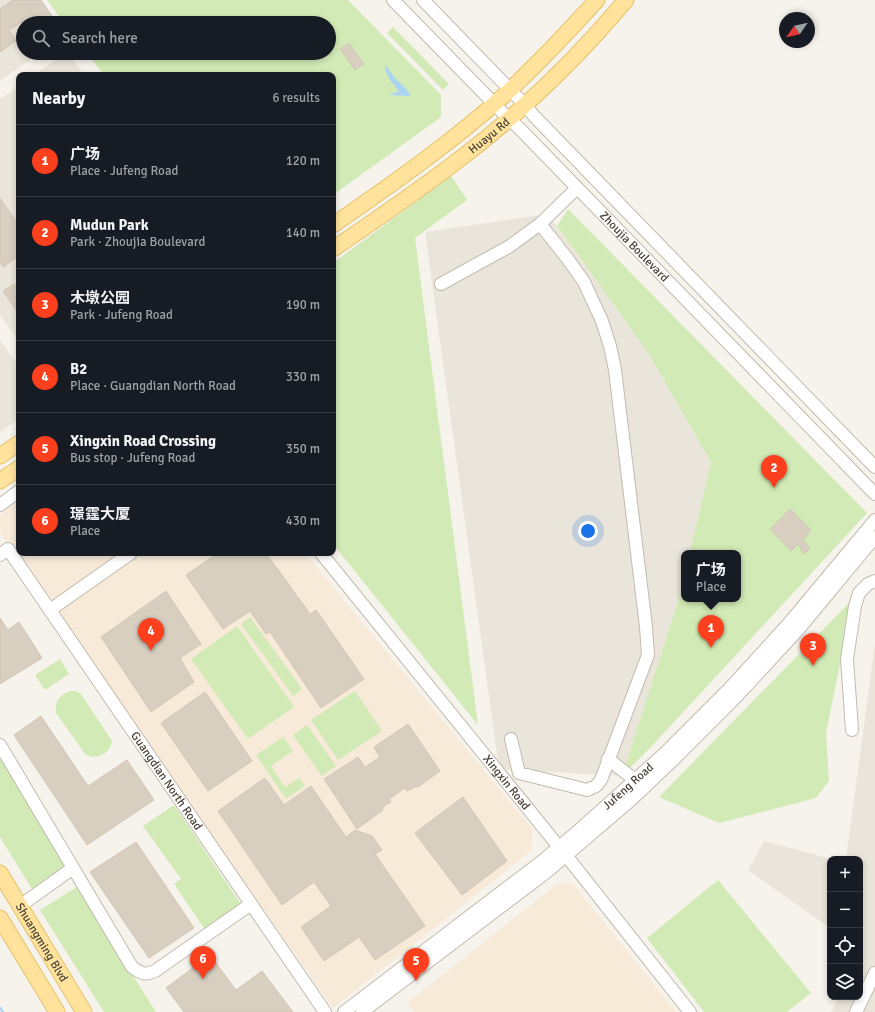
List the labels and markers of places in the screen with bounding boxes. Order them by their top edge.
pin: 2 [761,455,787,488]
pin: 1 [698,615,724,648]
pin: 4 [138,618,164,651]
pin: 3 [800,633,826,666]
pin: 6 [190,946,216,979]
pin: 5 [403,948,429,981]

